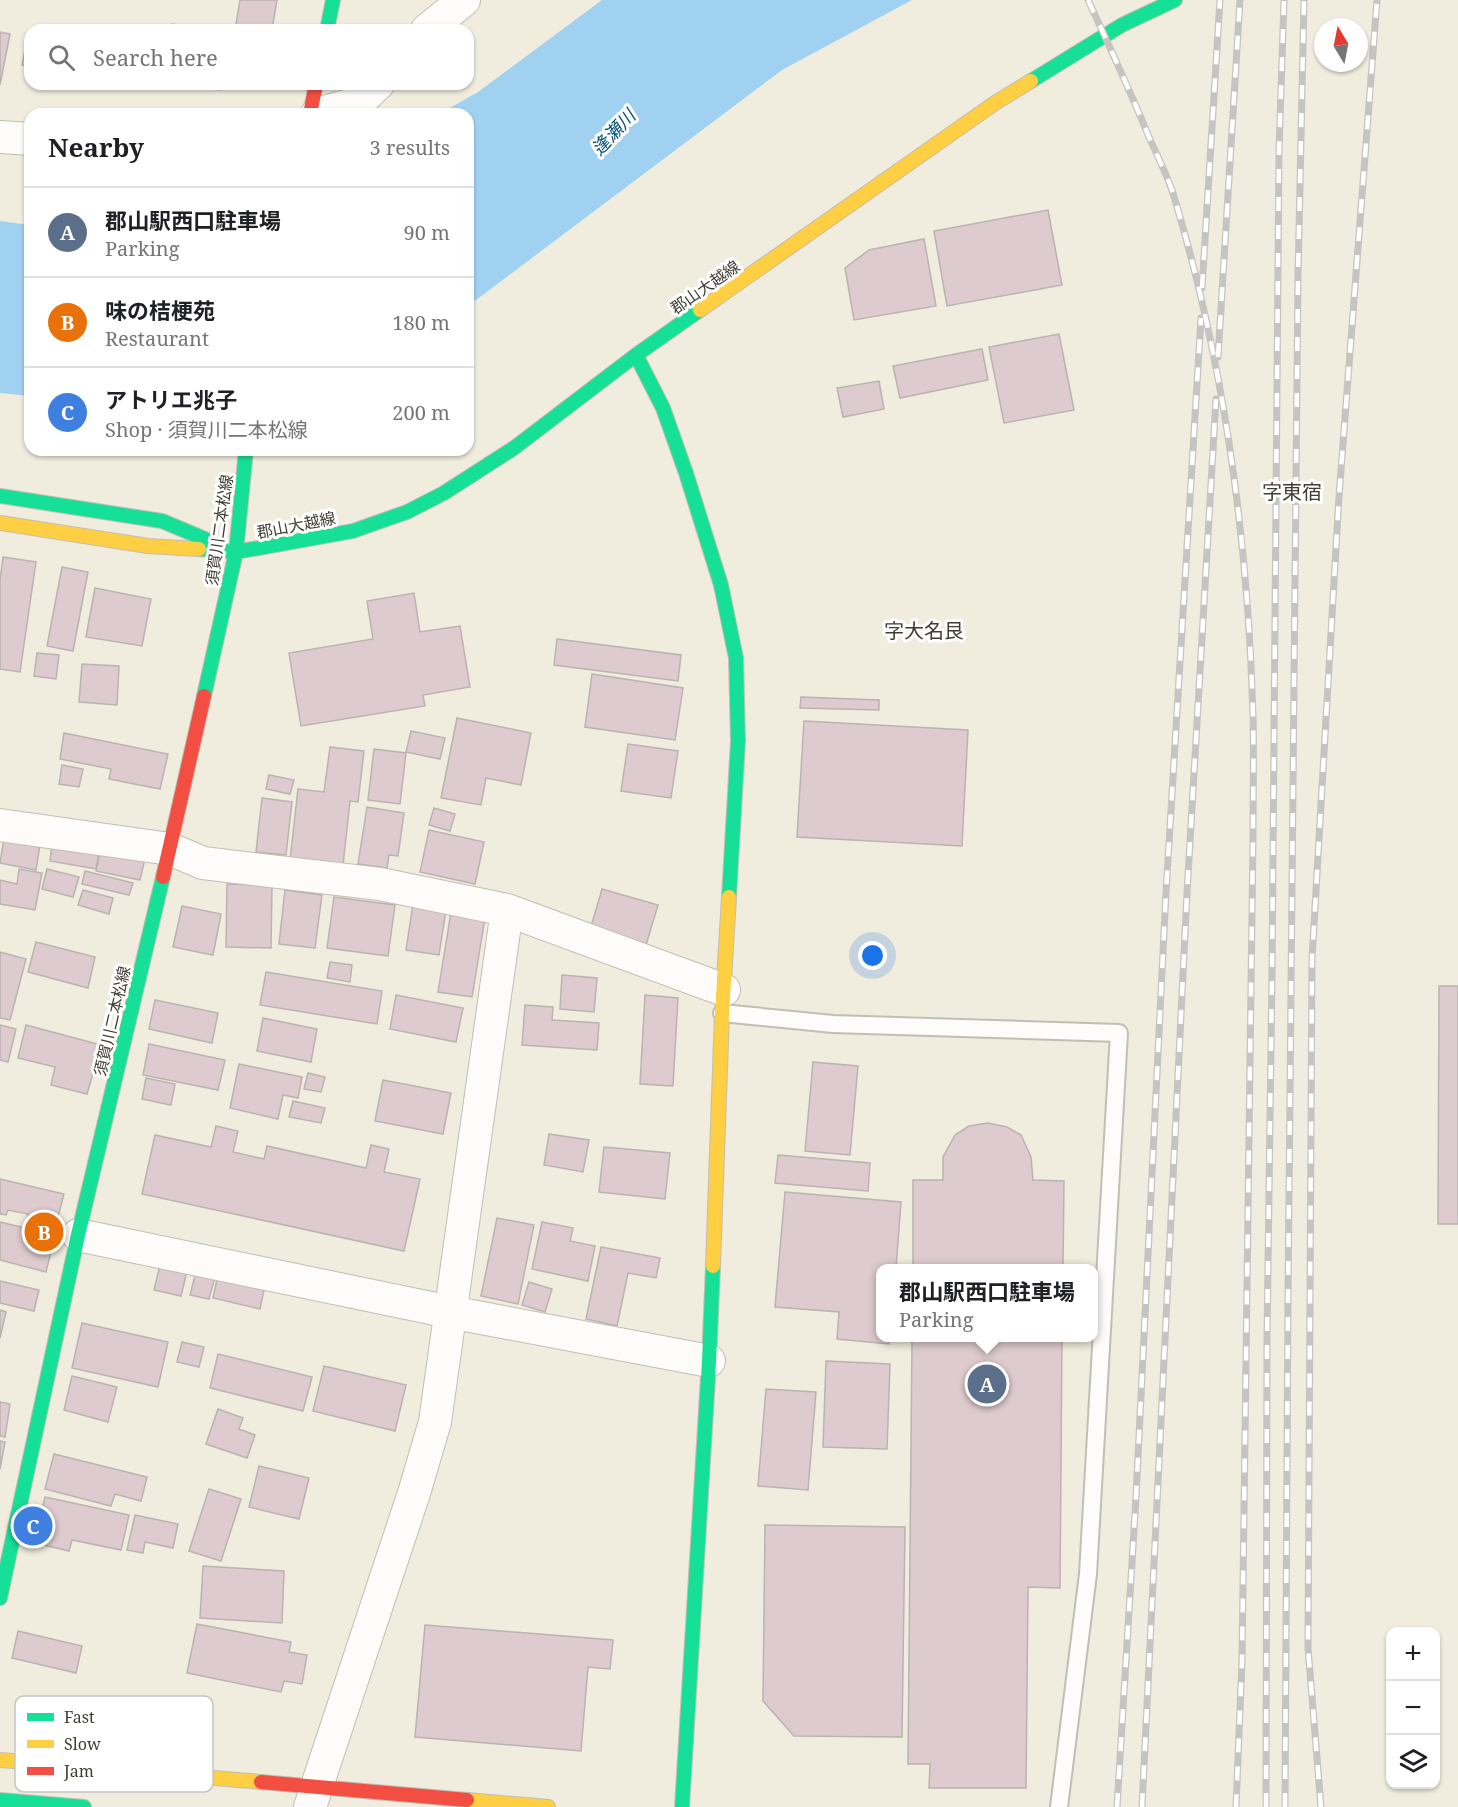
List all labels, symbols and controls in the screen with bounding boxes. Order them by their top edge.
north arrow [1314,18,1368,72]
search box [24,24,474,90]
icon: search [45,41,78,74]
text: Search here [93,42,218,72]
water label: 逢瀬川 [586,103,642,160]
text: Nearby [48,129,144,165]
text: 3 results [370,134,450,161]
text: 郡山駅西口駐車場 [105,205,281,235]
text: A [60,219,75,246]
text: 90 m [404,219,450,246]
text: Parking [105,235,180,262]
street label: 郡山大越線 [666,255,744,319]
text: 味の桔梗苑 [105,295,215,325]
text: B [61,309,74,336]
text: 180 m [392,309,450,336]
text: Restaurant [105,325,209,352]
text: アトリエ兆子 [105,384,237,414]
text: C [61,399,74,426]
text: 200 m [392,399,450,426]
text: Shop · 須賀川二本松線 [105,416,308,443]
street label: 須賀川二本松線 [200,473,238,587]
district label: 字東宿 [1262,478,1322,505]
street label: 郡山大越線 [255,507,337,543]
district label: 字大名艮 [884,617,964,644]
your location [858,941,887,970]
street label: 須賀川二本松線 [89,964,135,1078]
pin: B [24,1210,63,1254]
popup [876,1264,1098,1342]
text: 郡山駅西口駐車場 [899,1276,1075,1306]
text: Parking [899,1306,974,1333]
pin: A [968,1362,1006,1406]
pin: C [14,1504,52,1549]
map controls [1386,1627,1440,1789]
button: + [1386,1627,1440,1681]
button: − [1386,1681,1440,1735]
legend [15,1696,213,1792]
text: Fast [64,1706,95,1728]
text: Slow [64,1733,101,1755]
button: layers [1386,1735,1440,1789]
text: Jam [63,1760,94,1782]

